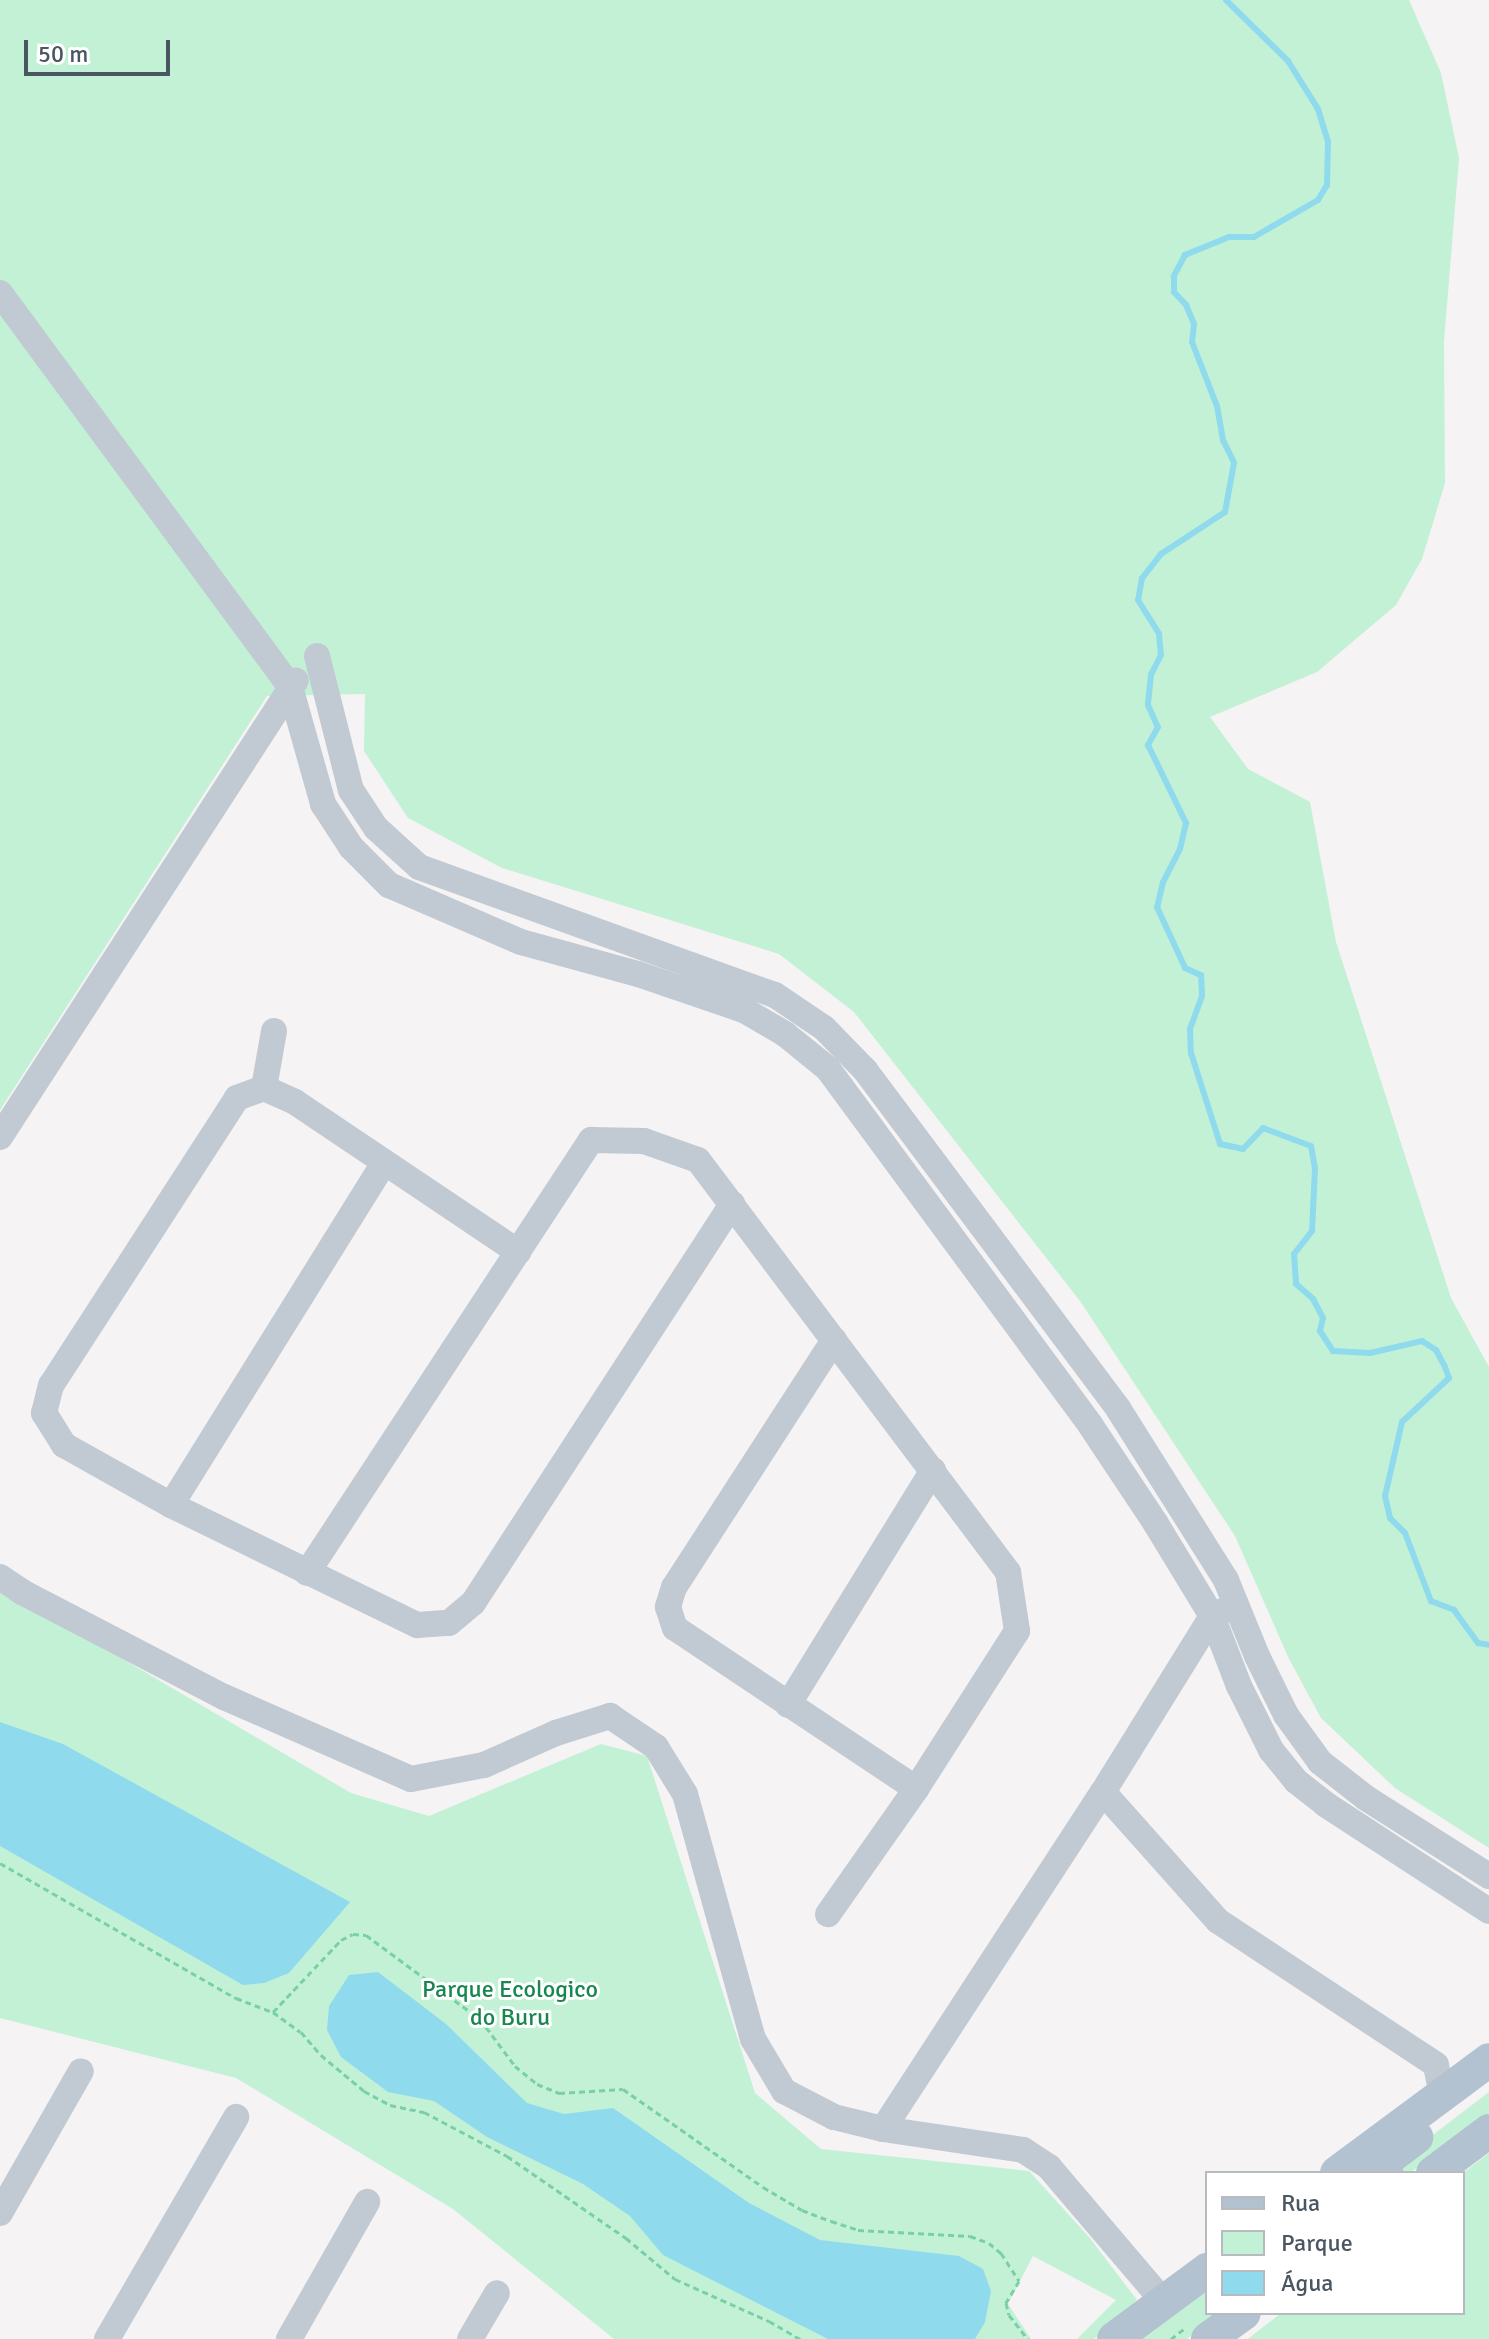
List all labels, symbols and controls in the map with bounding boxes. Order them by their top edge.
scale bar [28,24,174,74]
text: 50 m [38,39,88,69]
park label: Parque Ecologico do Buru [422,1976,598,2032]
legend [1205,2171,1465,2315]
text: Rua [1281,2188,1320,2218]
text: Parque [1281,2228,1353,2258]
text: Água [1281,2268,1333,2298]

